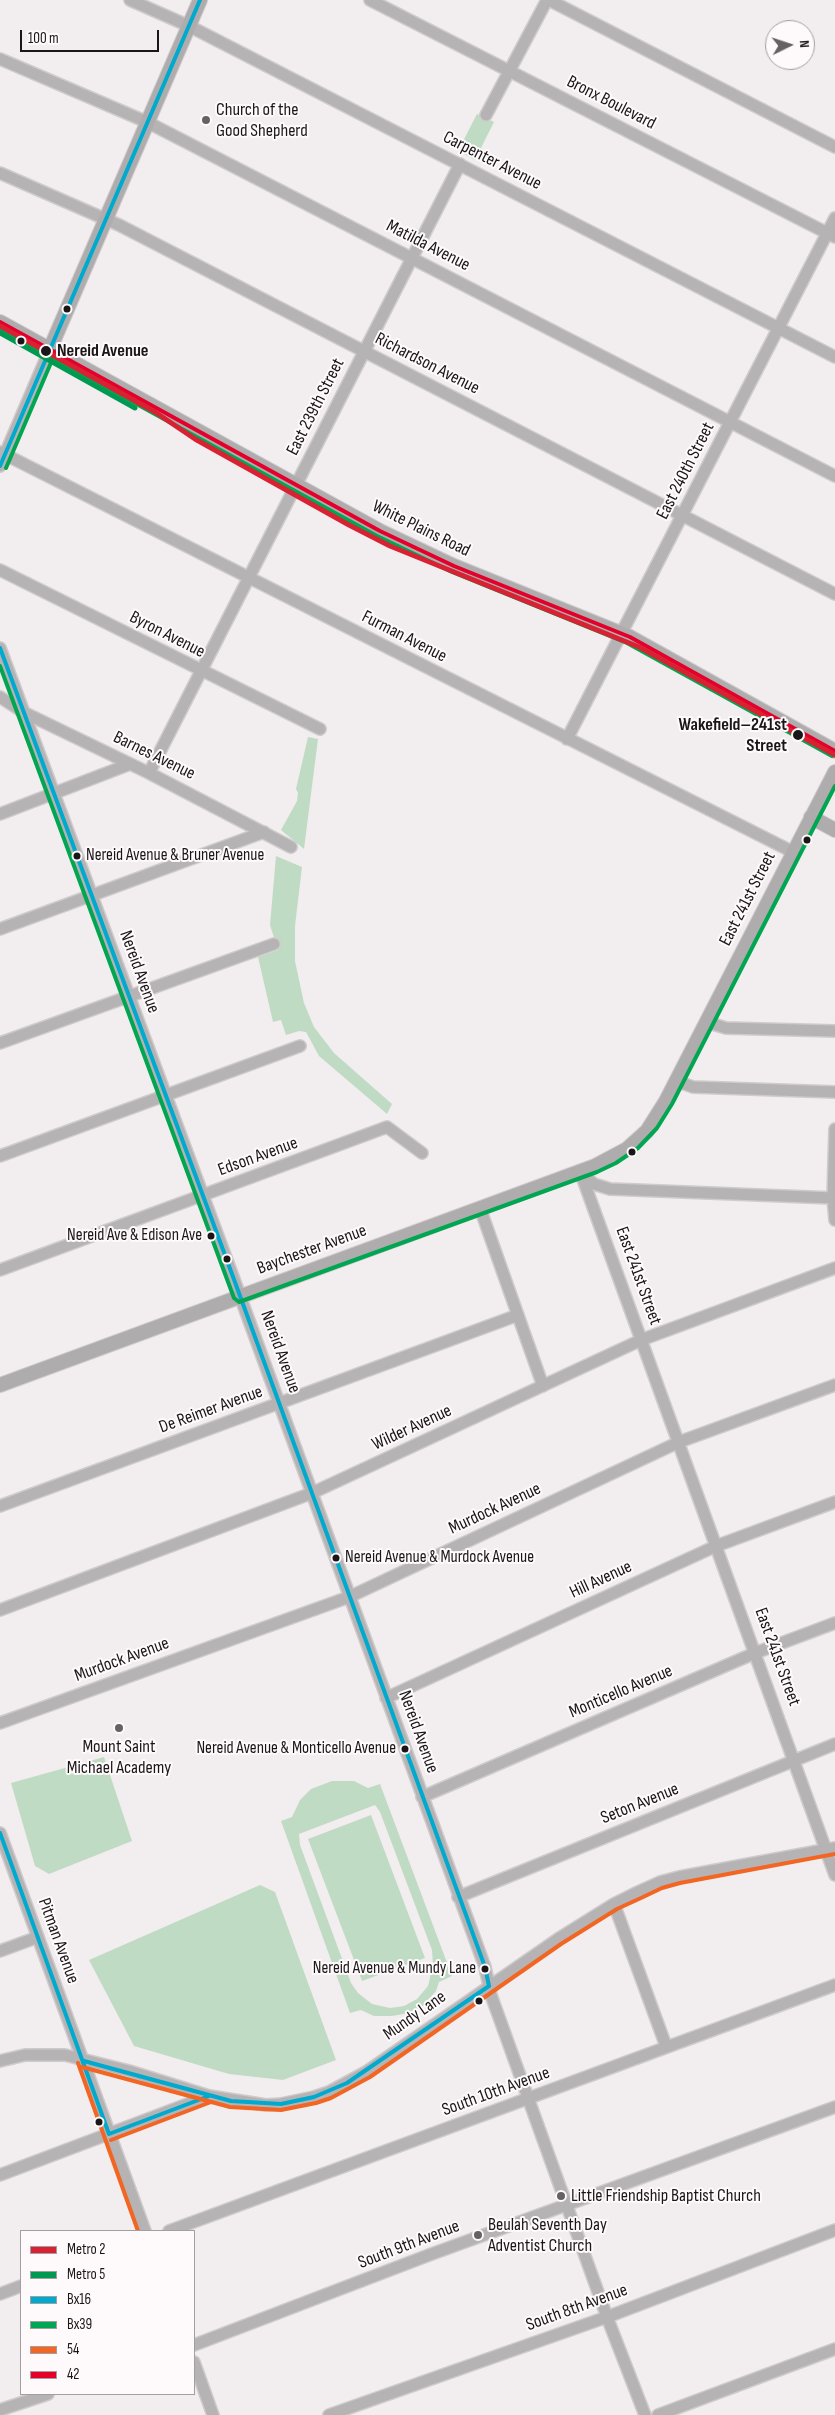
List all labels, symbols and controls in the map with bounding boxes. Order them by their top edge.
scale bar [22,20,161,52]
north arrow [765,20,815,70]
text: 100 m [28,29,59,48]
text: N [796,40,813,48]
street label: Bronx Boulevard [563,71,659,135]
place label: Church of the Good Shepherd [216,99,308,142]
marker: Church of the Good Shepherd [200,114,212,126]
street label: Carpenter Avenue [439,127,545,195]
street label: Matilda Avenue [383,216,473,276]
unlabelled marker [62,304,72,314]
street label: Richardson Avenue [371,328,483,400]
unlabelled marker [16,336,26,346]
place label: Nereid Avenue [57,340,148,362]
marker: Nereid Avenue [39,344,53,358]
street label: East 239th Street [282,355,350,459]
street label: East 240th Street [652,419,720,523]
street label: White Plains Road [368,496,474,562]
street label: Furman Avenue [358,606,450,668]
street label: Byron Avenue [126,607,208,663]
place label: Wakefield–241st Street [679,714,787,756]
street label: Barnes Avenue [110,727,198,785]
marker: Wakefield–241st Street [791,728,805,742]
unlabelled marker [802,835,812,845]
place label: Nereid Avenue & Bruner Avenue [86,846,264,866]
street label: East 241st Street [715,848,781,950]
marker: Nereid Avenue & Bruner Avenue [72,851,82,861]
street label: Nereid Avenue [114,928,164,1016]
street label: Edson Avenue [215,1133,301,1181]
unlabelled marker [627,1147,637,1157]
street label: Baychester Avenue [254,1220,370,1280]
street label: East 241st Street [610,1224,666,1328]
place label: Nereid Ave & Edison Ave [67,1226,202,1246]
marker: Nereid Ave & Edison Ave [206,1231,216,1241]
unlabelled marker [222,1254,232,1264]
street label: Nereid Avenue [255,1308,305,1396]
street label: De Reimer Avenue [156,1381,266,1439]
street label: Wilder Avenue [369,1400,455,1456]
street label: Murdock Avenue [446,1478,544,1540]
place label: Nereid Avenue & Murdock Avenue [345,1548,534,1568]
marker: Nereid Avenue & Murdock Avenue [331,1553,341,1563]
street label: Hill Avenue [567,1556,635,1604]
street label: East 241st Street [749,1605,805,1709]
street label: Murdock Avenue [72,1633,172,1687]
street label: Monticello Avenue [566,1661,676,1723]
street label: Nereid Avenue [393,1688,443,1776]
marker: Mount Saint Michael Academy [113,1722,125,1734]
place label: Mount Saint Michael Academy [67,1736,171,1778]
place label: Nereid Avenue & Monticello Avenue [196,1739,396,1759]
marker: Nereid Avenue & Monticello Avenue [400,1744,410,1754]
street label: Seton Avenue [598,1779,682,1829]
street label: Pitman Avenue [33,1895,83,1987]
place label: Nereid Avenue & Mundy Lane [313,1959,476,1979]
marker: Nereid Avenue & Mundy Lane [480,1964,490,1974]
street label: Mundy Lane [379,1987,451,2045]
unlabelled marker [474,1996,484,2006]
street label: South 10th Avenue [439,2063,553,2121]
unlabelled marker [94,2117,104,2127]
place label: Little Friendship Baptist Church [571,2185,761,2207]
marker: Little Friendship Baptist Church [555,2190,567,2202]
place label: Beulah Seventh Day Adventist Church [488,2214,607,2256]
street label: South 9th Avenue [355,2216,463,2274]
marker: Beulah Seventh Day Adventist Church [472,2229,484,2241]
legend [20,2230,195,2395]
text: Metro 2 [67,2240,105,2259]
text: Metro 5 [67,2265,105,2284]
street label: South 8th Avenue [523,2280,631,2336]
text: Bx16 [67,2290,91,2309]
text: Bx39 [67,2315,92,2334]
text: 54 [67,2340,79,2359]
text: 42 [67,2365,80,2384]

